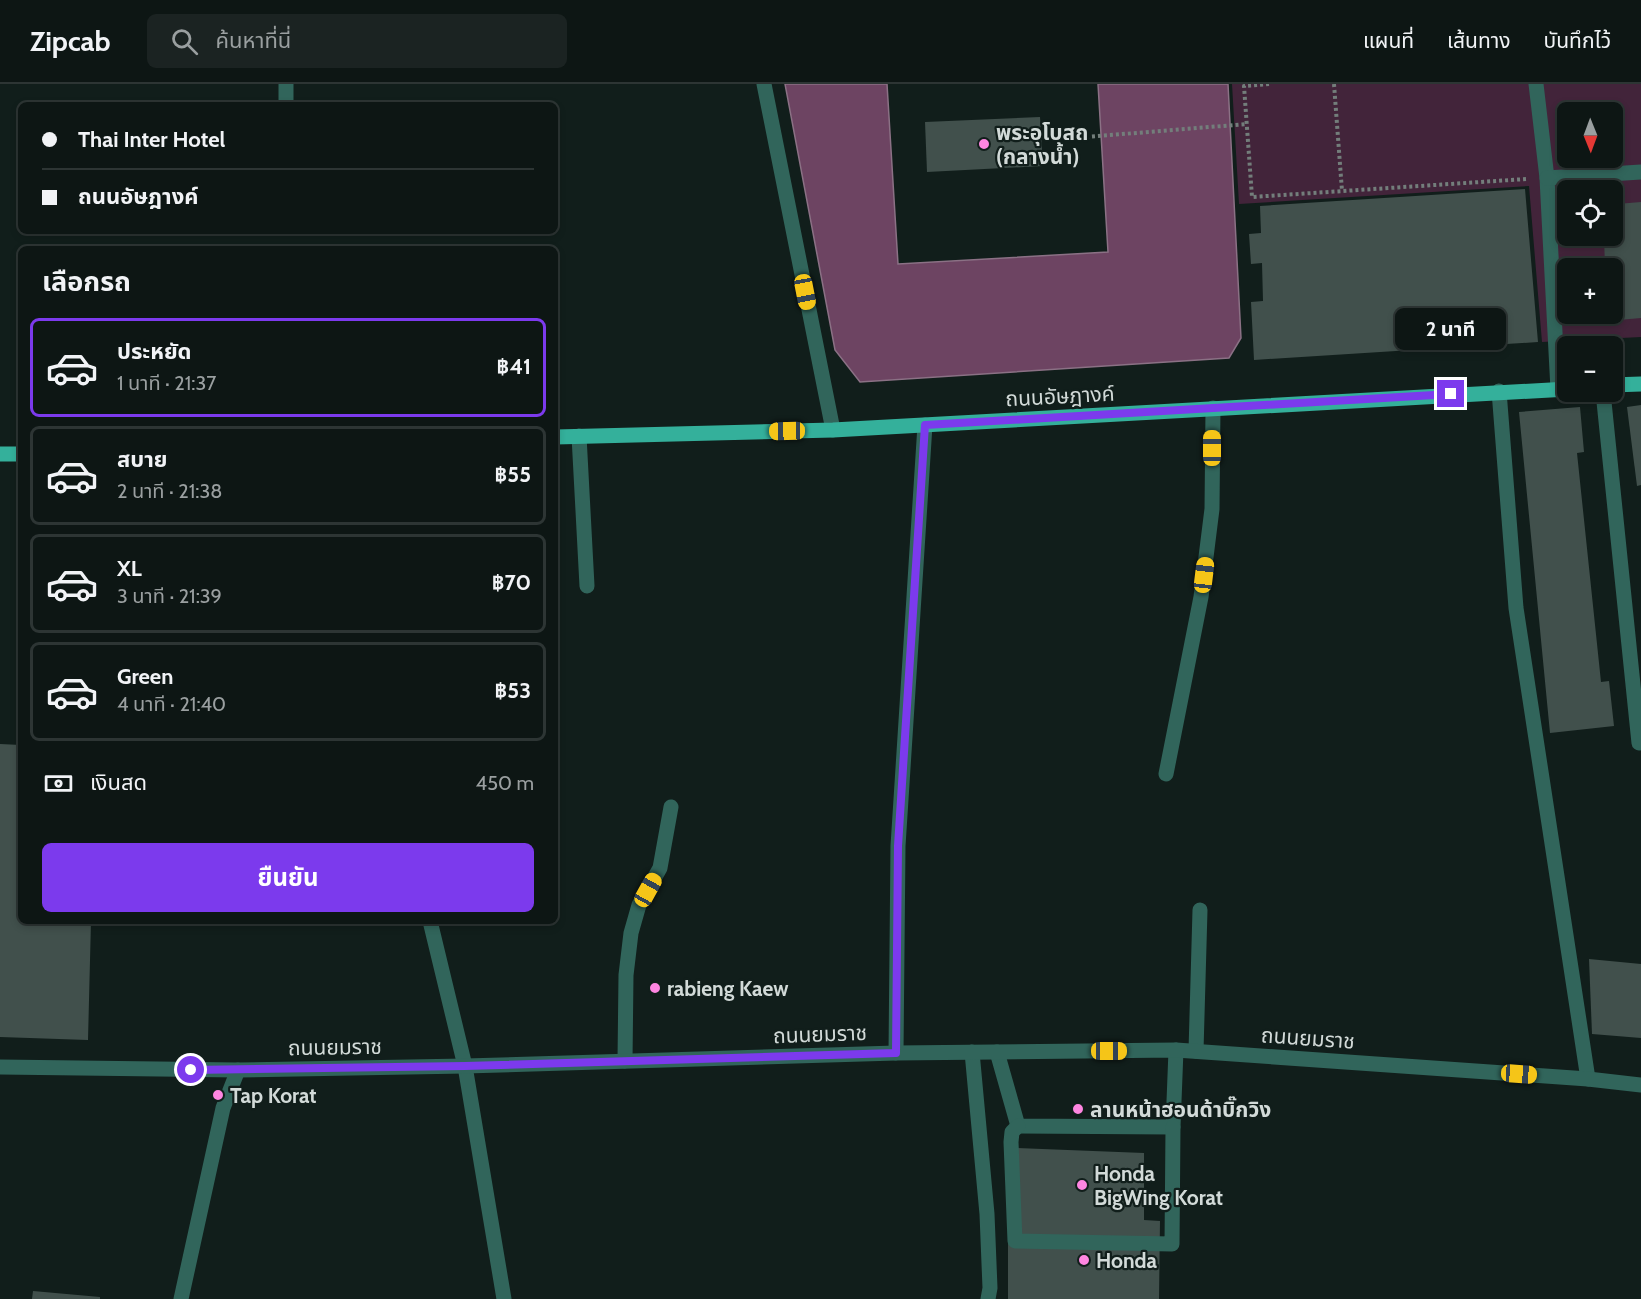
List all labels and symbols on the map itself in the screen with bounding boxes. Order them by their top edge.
north arrow [1557,102,1623,168]
place label: พระอุโบสถ (กลางน้ำ) [996,120,1088,169]
marker: พระอุโบสถ (กลางน้ำ) [977,137,991,151]
car [793,273,817,311]
callout: 2 นาที [1396,307,1506,349]
route end [1437,380,1464,407]
street label: ถนนอัษฎางค์ [1005,381,1115,411]
car [769,422,805,440]
car [1203,430,1221,466]
car [1193,556,1215,594]
car [631,870,665,910]
place label: rabieng Kaew [667,976,789,1001]
marker: rabieng Kaew [648,981,662,995]
street label: ถนนยมราช [773,1020,867,1048]
street label: ถนนยมราช [1260,1022,1356,1054]
street label: ถนนยมราช [288,1034,382,1060]
car [1091,1042,1127,1060]
route start [177,1056,204,1083]
car [1500,1064,1538,1084]
place label: Tap Korat [230,1083,316,1108]
marker: Tap Korat [211,1088,225,1102]
place label: ลานหน้าฮอนด้าบิ๊กวิง [1090,1096,1271,1122]
marker: ลานหน้าฮอนด้าบิ๊กวิง [1071,1102,1085,1116]
place label: Honda BigWing Korat [1094,1161,1223,1210]
marker: Honda BigWing Korat [1075,1178,1089,1192]
place label: Honda [1096,1248,1158,1273]
marker: Honda [1077,1253,1091,1267]

